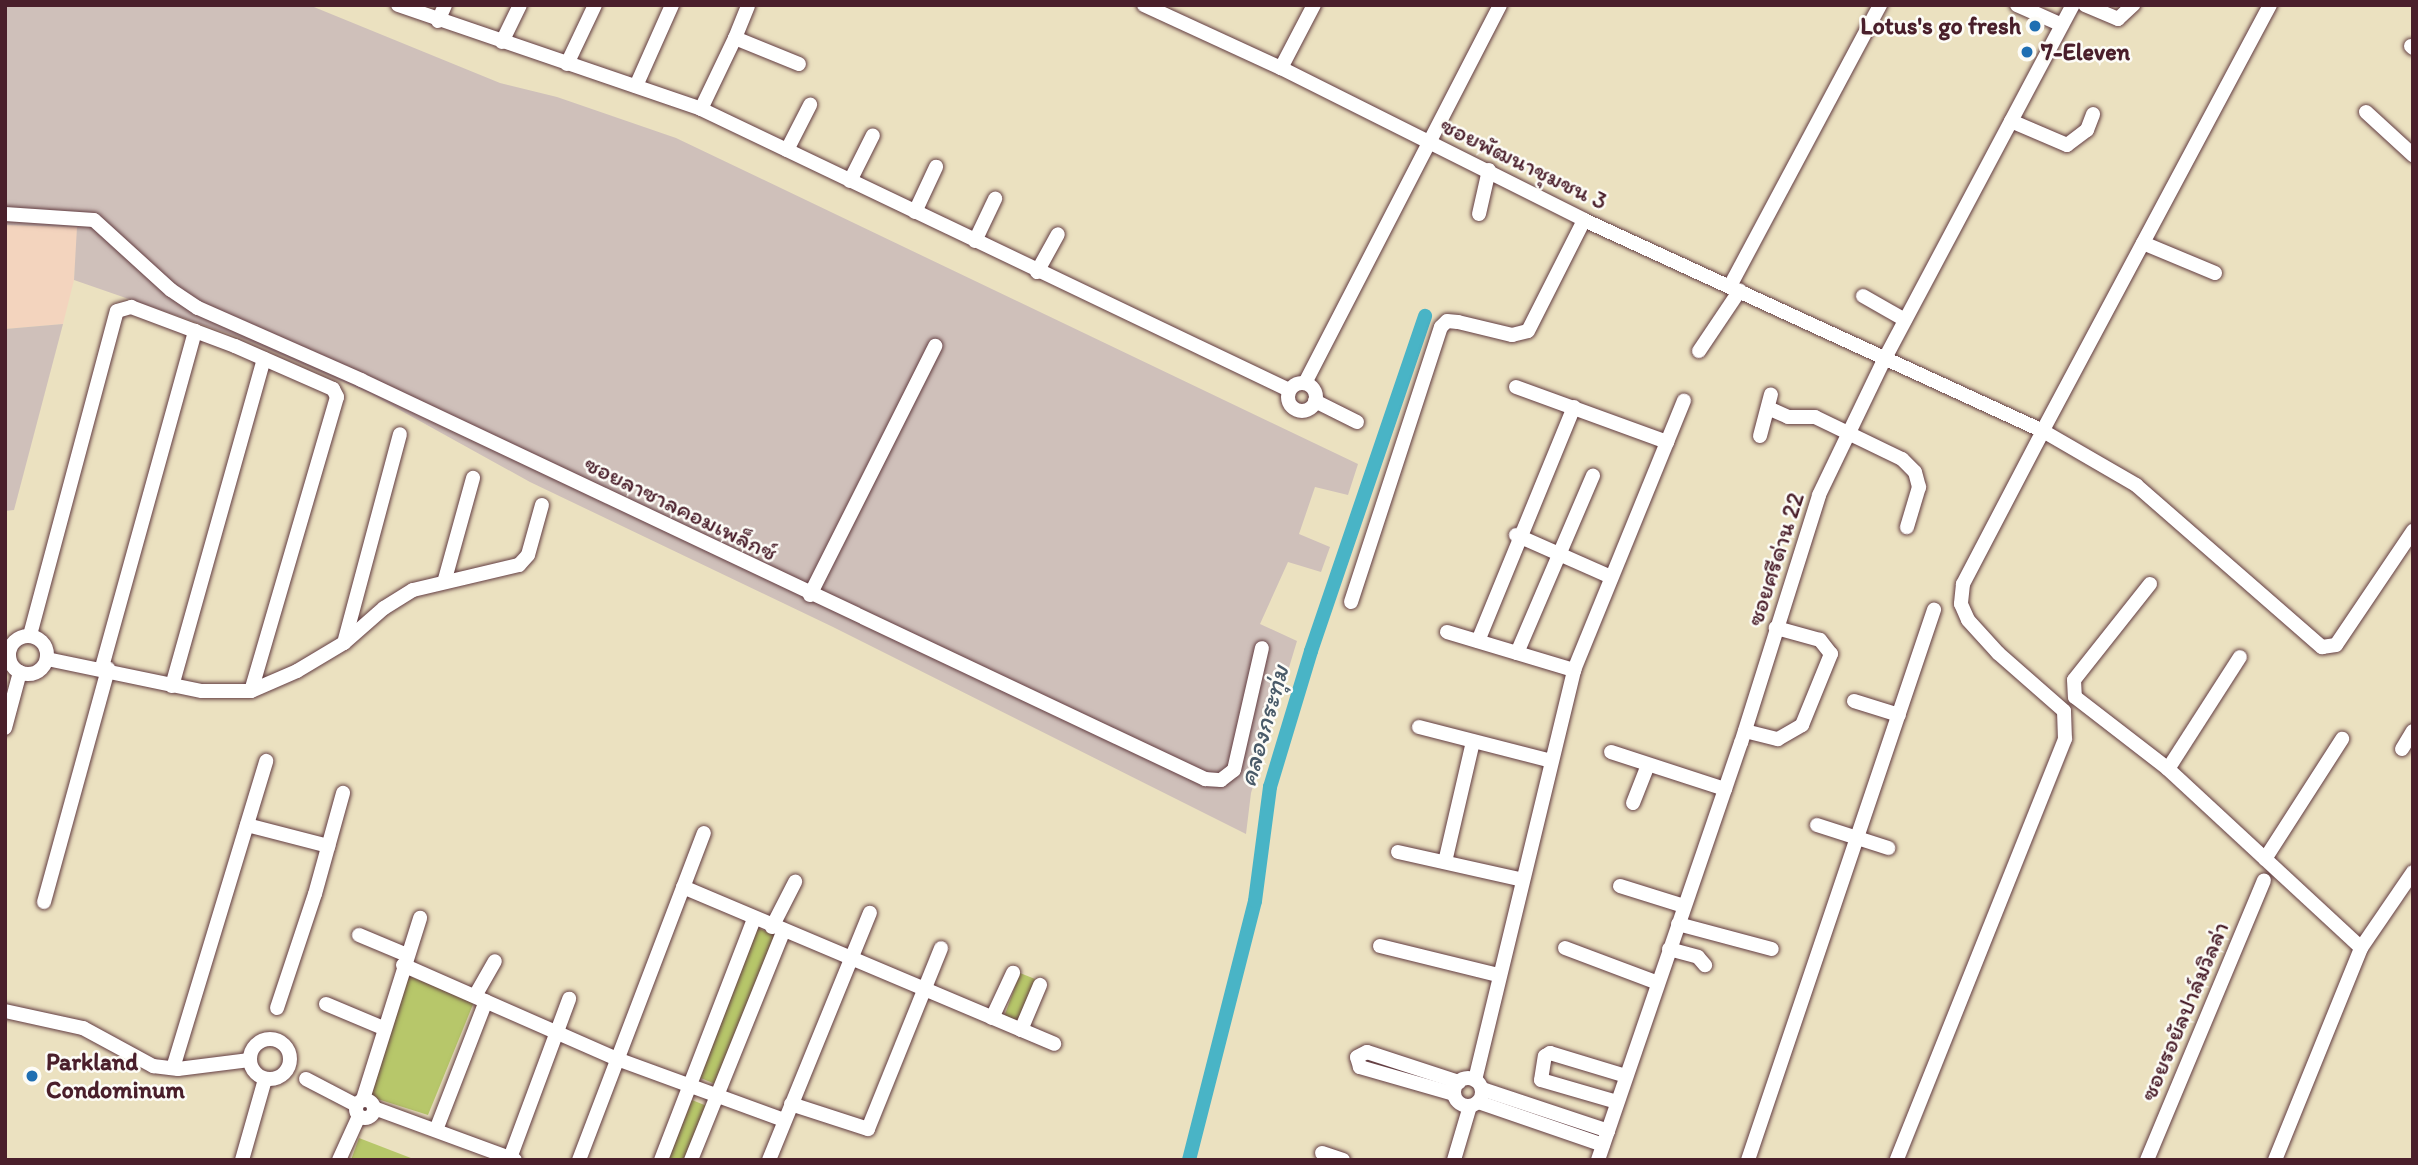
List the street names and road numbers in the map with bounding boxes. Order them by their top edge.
street label: ซอยพัฒนาชุมชน 3 [1436,110,1612,216]
street label: ซอยลาซาลคอมเพล็กซ์ [580,449,782,567]
street label: ซอยศรีด่าน 22 [1740,489,1810,629]
street label: ซอยรอยัลปาล์มวิลล่า [2133,917,2235,1105]

